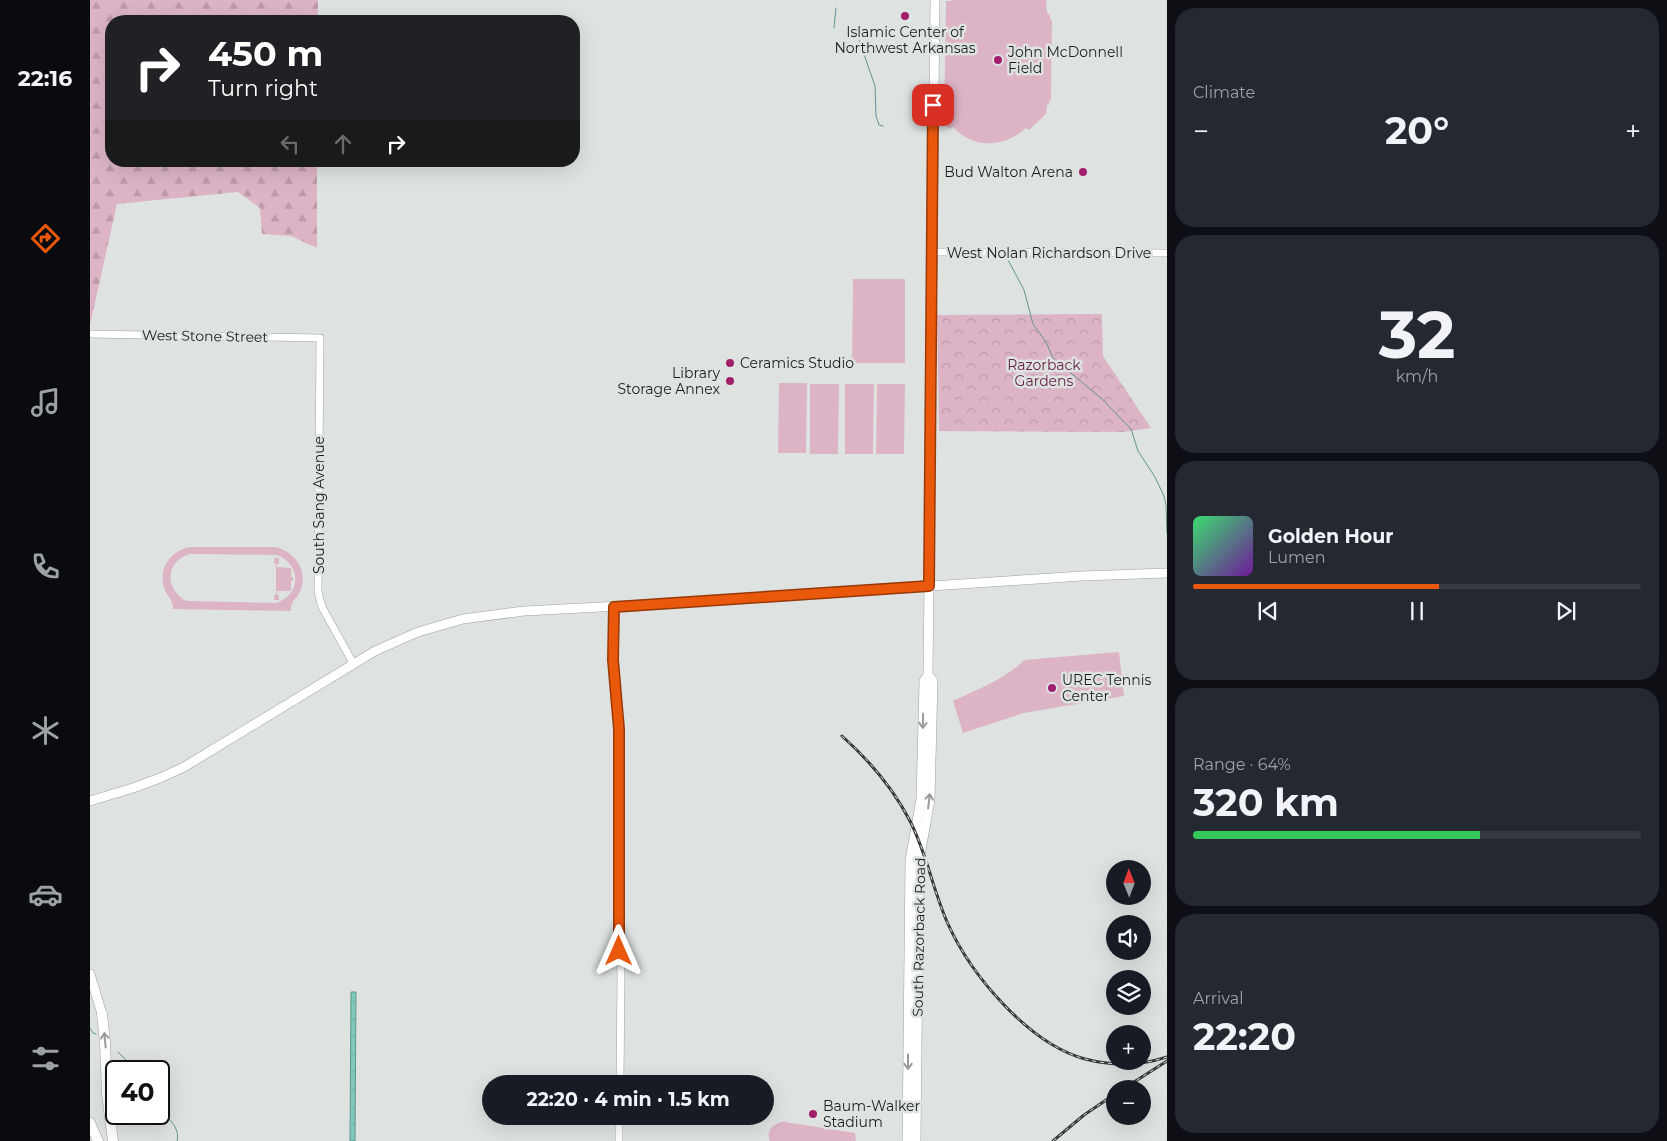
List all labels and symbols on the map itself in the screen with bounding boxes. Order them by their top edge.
marker: Islamic Center of Northwest Arkansas [899,10,911,22]
place label: Islamic Center of Northwest Arkansas [834,23,976,57]
place label: John McDonnell Field [1007,43,1123,77]
marker: John McDonnell Field [992,54,1004,66]
pin [912,84,954,126]
place label: Bud Walton Arena [944,163,1073,181]
marker: Bud Walton Arena [1077,166,1089,178]
street label: West Nolan Richardson Drive [947,244,1151,262]
street label: West Stone Street [142,326,269,346]
place label: Ceramics Studio [740,354,854,372]
park label: Razorback Gardens [1007,356,1081,390]
marker: Ceramics Studio [724,357,736,369]
place label: Library Storage Annex [617,364,721,398]
marker: Library Storage Annex [724,375,736,387]
street label: South Sang Avenue [310,436,328,574]
place label: UREC Tennis Center [1062,671,1152,705]
marker: UREC Tennis Center [1046,682,1058,694]
one-way arrow [918,712,928,729]
one-way arrow [925,793,935,809]
street label: South Razorback Road [909,857,929,1017]
north arrow [1106,860,1151,905]
position arrow [592,924,644,976]
one-way arrow [100,1032,110,1048]
one-way arrow [903,1054,913,1070]
speed limit sign: 40 [105,1060,170,1125]
place label: Baum-Walker Stadium [823,1097,920,1131]
marker: Baum-Walker Stadium [807,1108,819,1120]

